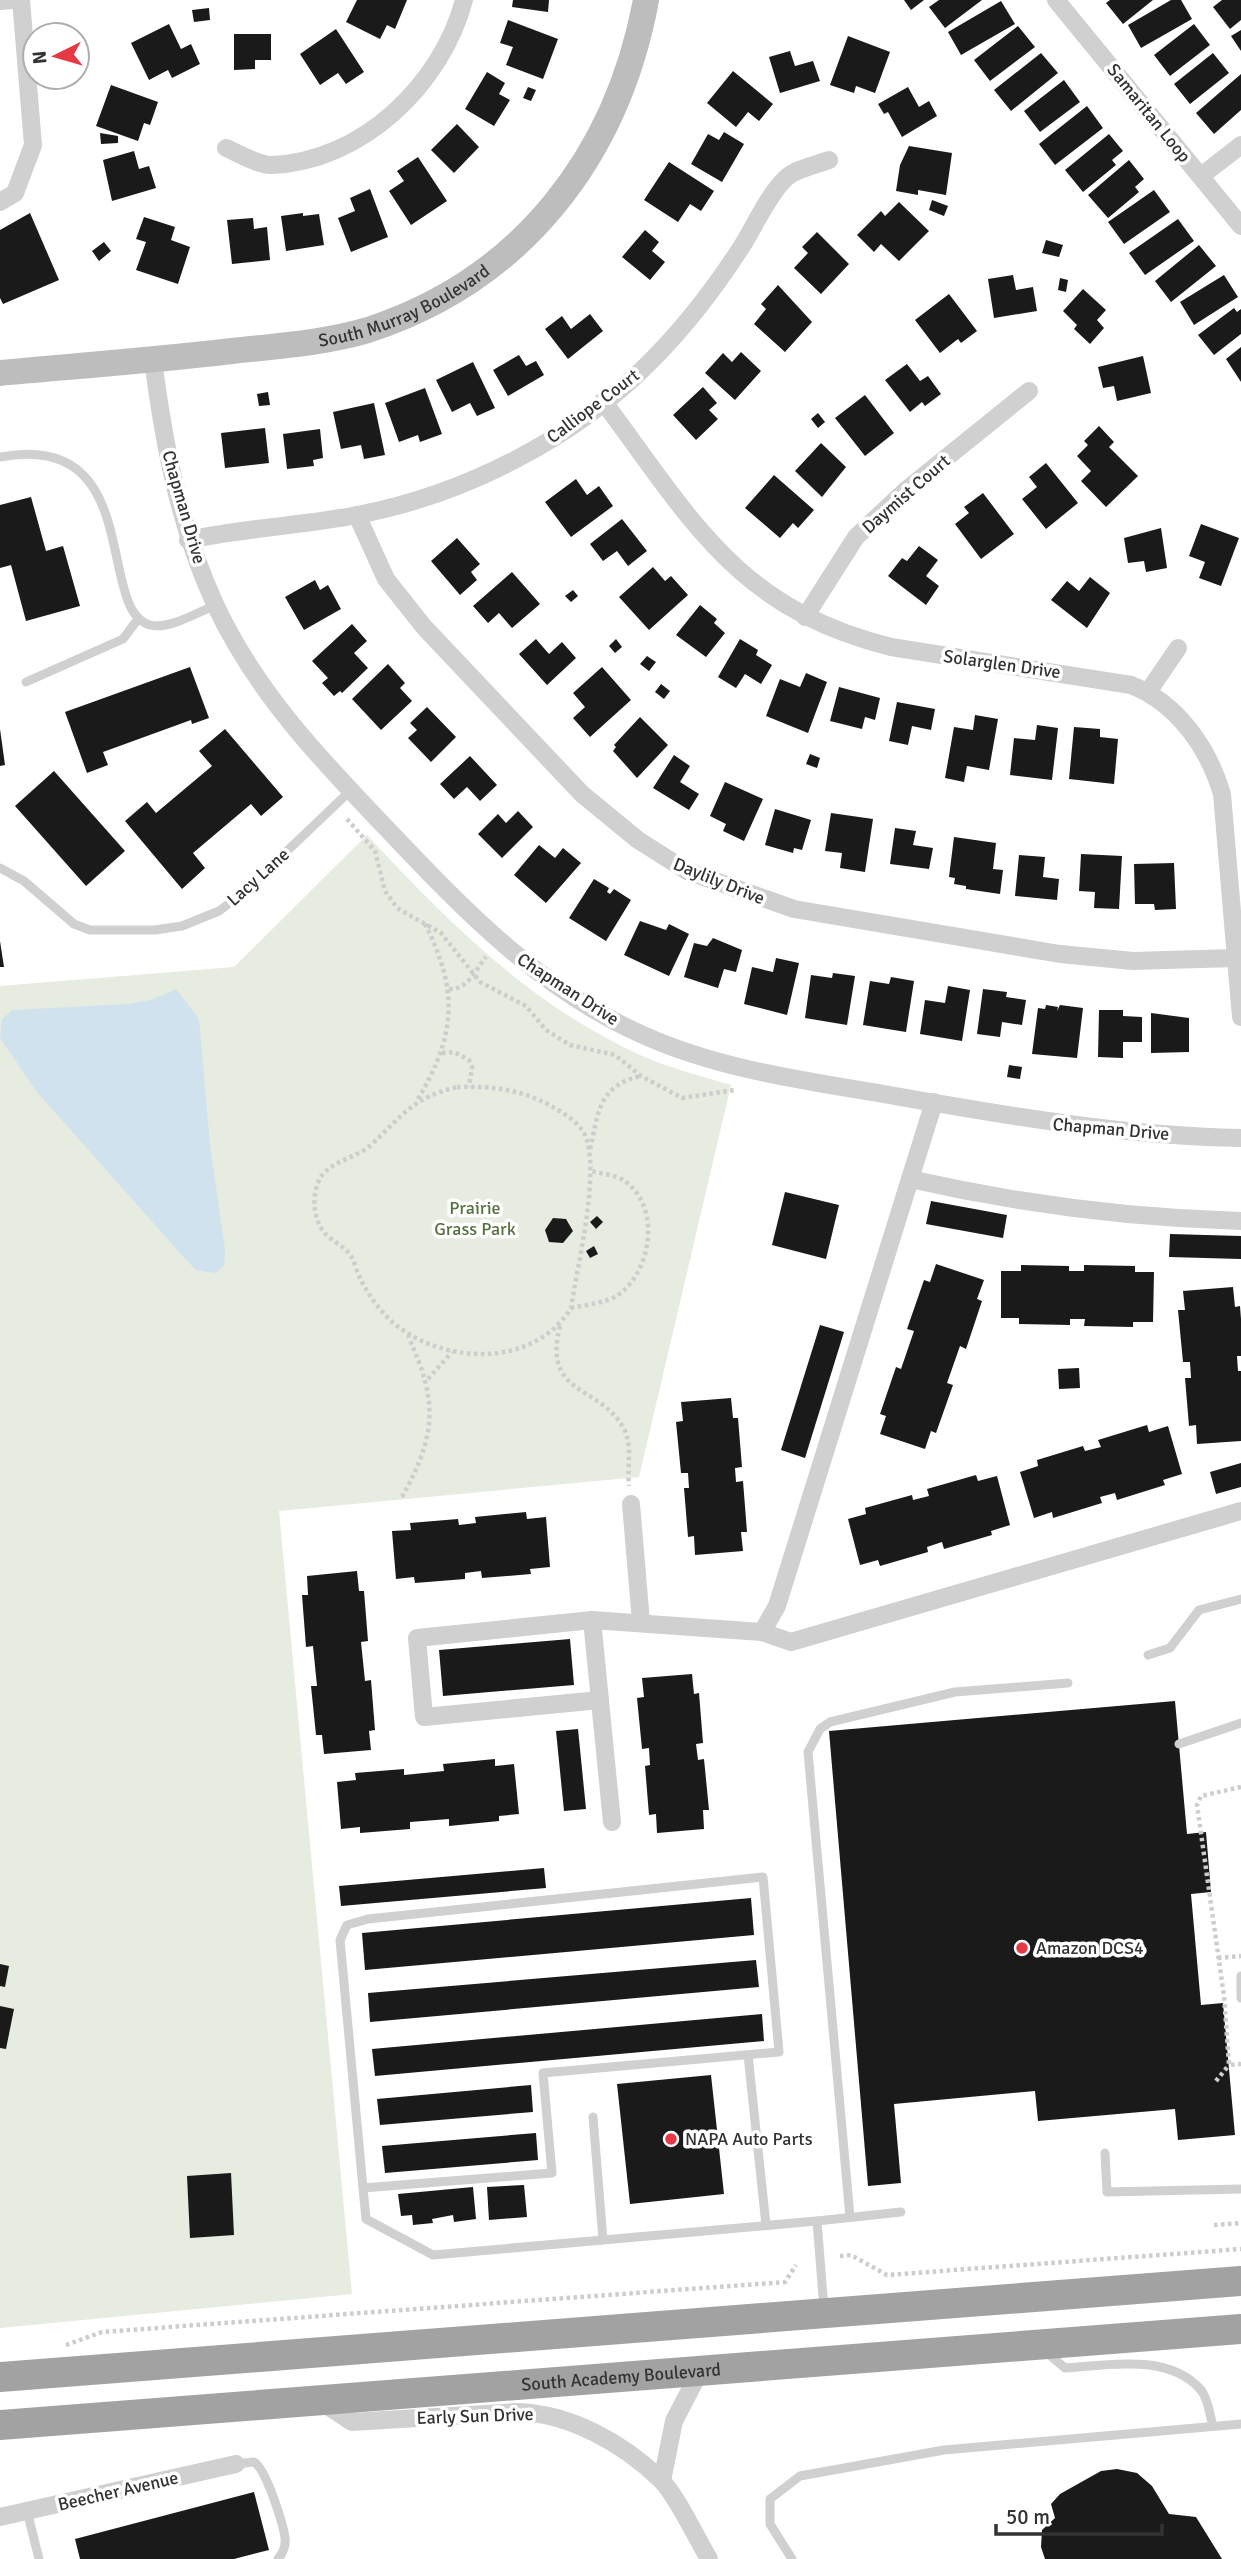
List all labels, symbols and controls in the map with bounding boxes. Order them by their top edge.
north arrow [21,21,91,91]
text: N [28,50,53,65]
street label: Samaritan Loop [1102,59,1196,167]
street label: South Murray Boulevard [317,260,494,352]
street label: Calliope Court [542,364,644,448]
street label: Chapman Drive [157,448,211,566]
street label: Daymist Court [857,450,955,538]
street label: Solarglen Drive [942,645,1062,683]
street label: Lacy Lane [222,843,294,911]
street label: Daylily Drive [670,853,768,909]
street label: Chapman Drive [513,948,623,1030]
street label: Chapman Drive [1052,1113,1170,1145]
park label: Prairie Grass Park [434,1197,516,1240]
place label: Amazon DCS4 [1036,1937,1144,1959]
marker: Amazon DCS4 [1014,1940,1030,1956]
place label: NAPA Auto Parts [685,2128,813,2150]
marker: NAPA Auto Parts [663,2131,679,2147]
street label: South Academy Boulevard [521,2358,722,2396]
street label: Early Sun Drive [416,2403,534,2429]
street label: Beecher Avenue [56,2466,180,2516]
scale bar [996,2492,1162,2536]
text: 50 m [1006,2504,1050,2530]

